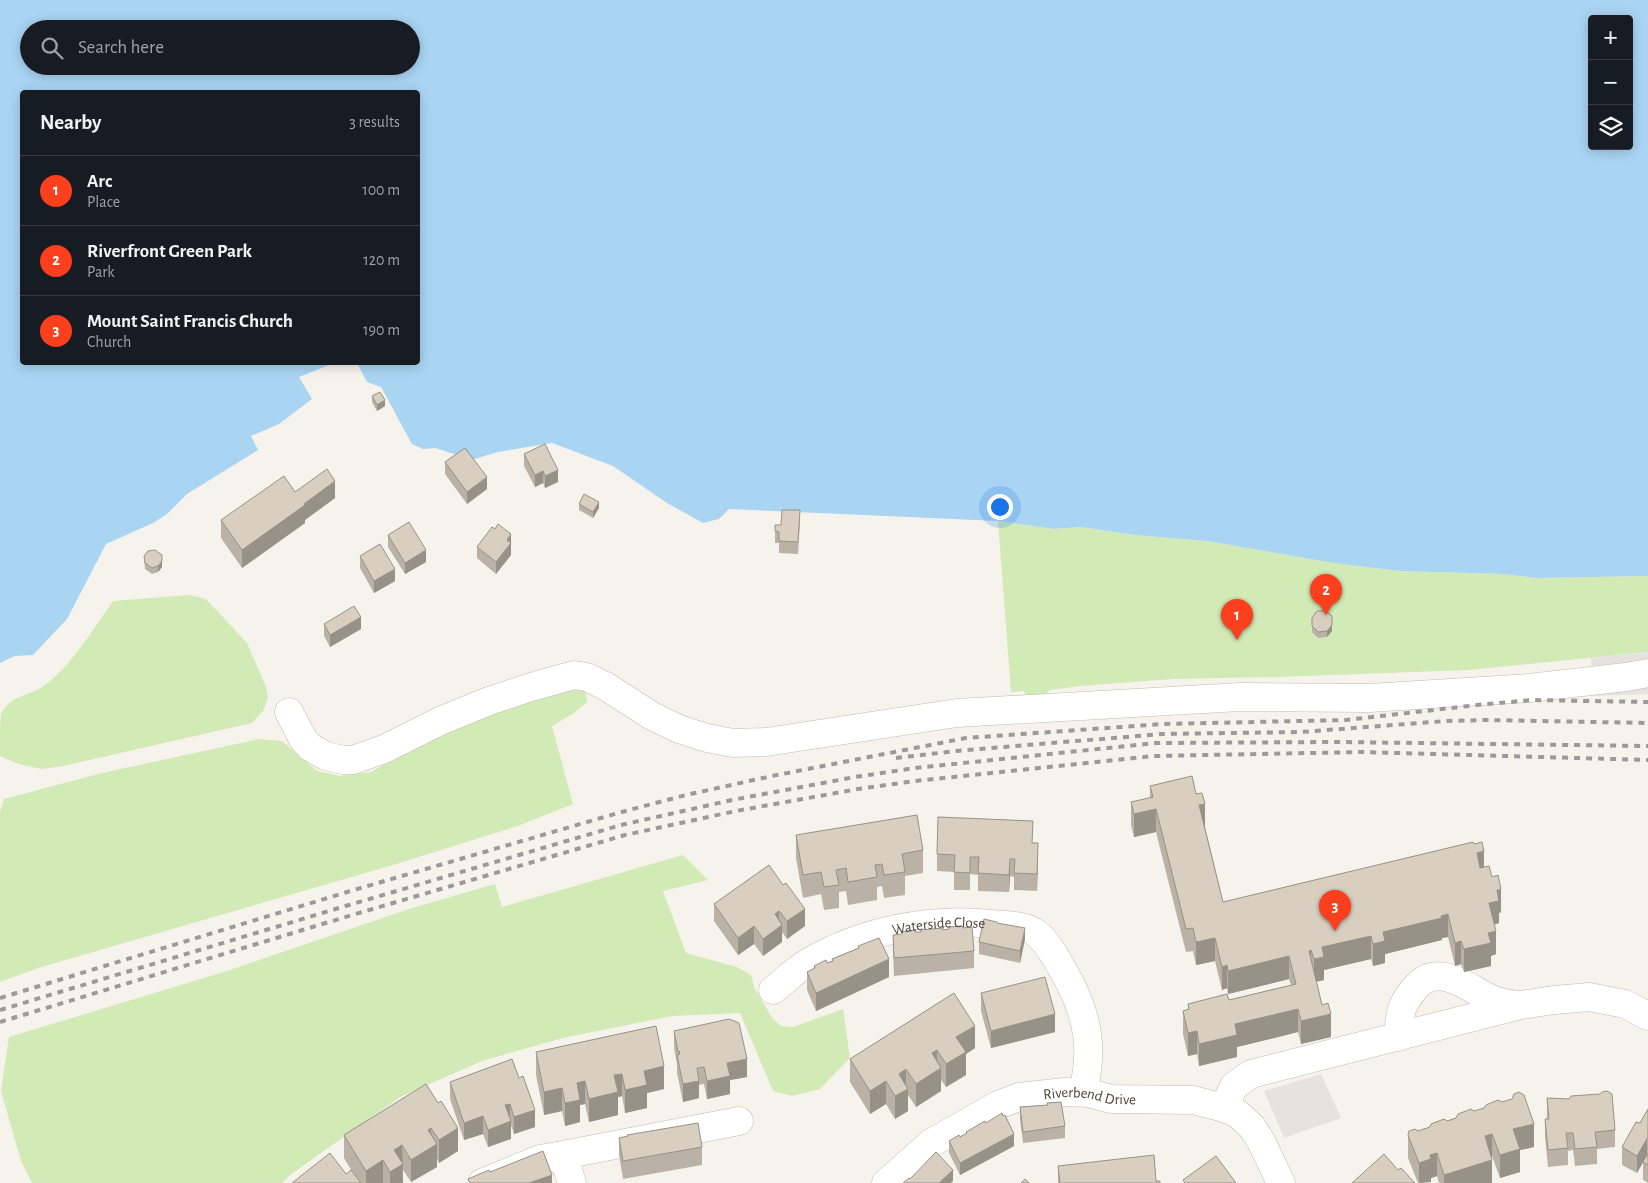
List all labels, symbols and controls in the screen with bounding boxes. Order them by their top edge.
map controls [1588,15,1633,150]
button: + [1588,15,1633,60]
search box [20,20,420,75]
icon: search [38,34,66,62]
text: Search here [78,38,164,57]
button: − [1588,60,1633,105]
button: layers [1588,105,1633,150]
text: Nearby [40,112,101,133]
text: 3 results [349,114,400,130]
text: Arc [87,172,112,191]
text: 1 [53,182,59,198]
text: 100 m [362,182,400,198]
text: Place [87,194,120,210]
text: Riverfront Green Park [87,242,252,261]
text: 2 [52,252,60,268]
text: 120 m [363,252,400,268]
text: Park [87,264,115,280]
text: Mount Saint Francis Church [87,312,293,331]
text: 3 [53,322,59,338]
text: 190 m [363,322,400,338]
text: Church [87,334,131,350]
your location [987,494,1013,520]
pin: 2 [1310,574,1342,615]
pin: 1 [1221,599,1253,640]
pin: 3 [1319,890,1351,931]
street label: Waterside Close [891,915,986,938]
street label: Riverbend Drive [1042,1085,1136,1108]

